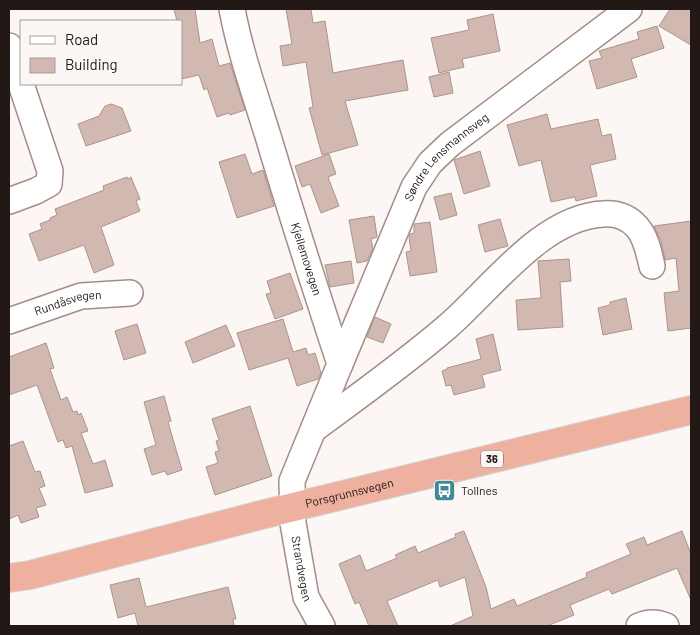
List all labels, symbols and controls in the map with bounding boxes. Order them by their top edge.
legend [20,20,182,85]
text: Road [65,30,98,48]
text: Building [65,55,118,73]
street label: Søndre Lensmannsveg [401,110,491,203]
street label: Kjellemovegen [289,221,325,297]
street label: Rundåsvegen [32,287,102,318]
road number: 36 [481,450,503,468]
street label: Porsgrunnsvegen [304,475,395,510]
bus stop icon: Tollnes [433,479,457,503]
place label: Tollnes [461,483,498,497]
street label: Strandvegen [289,535,315,604]

